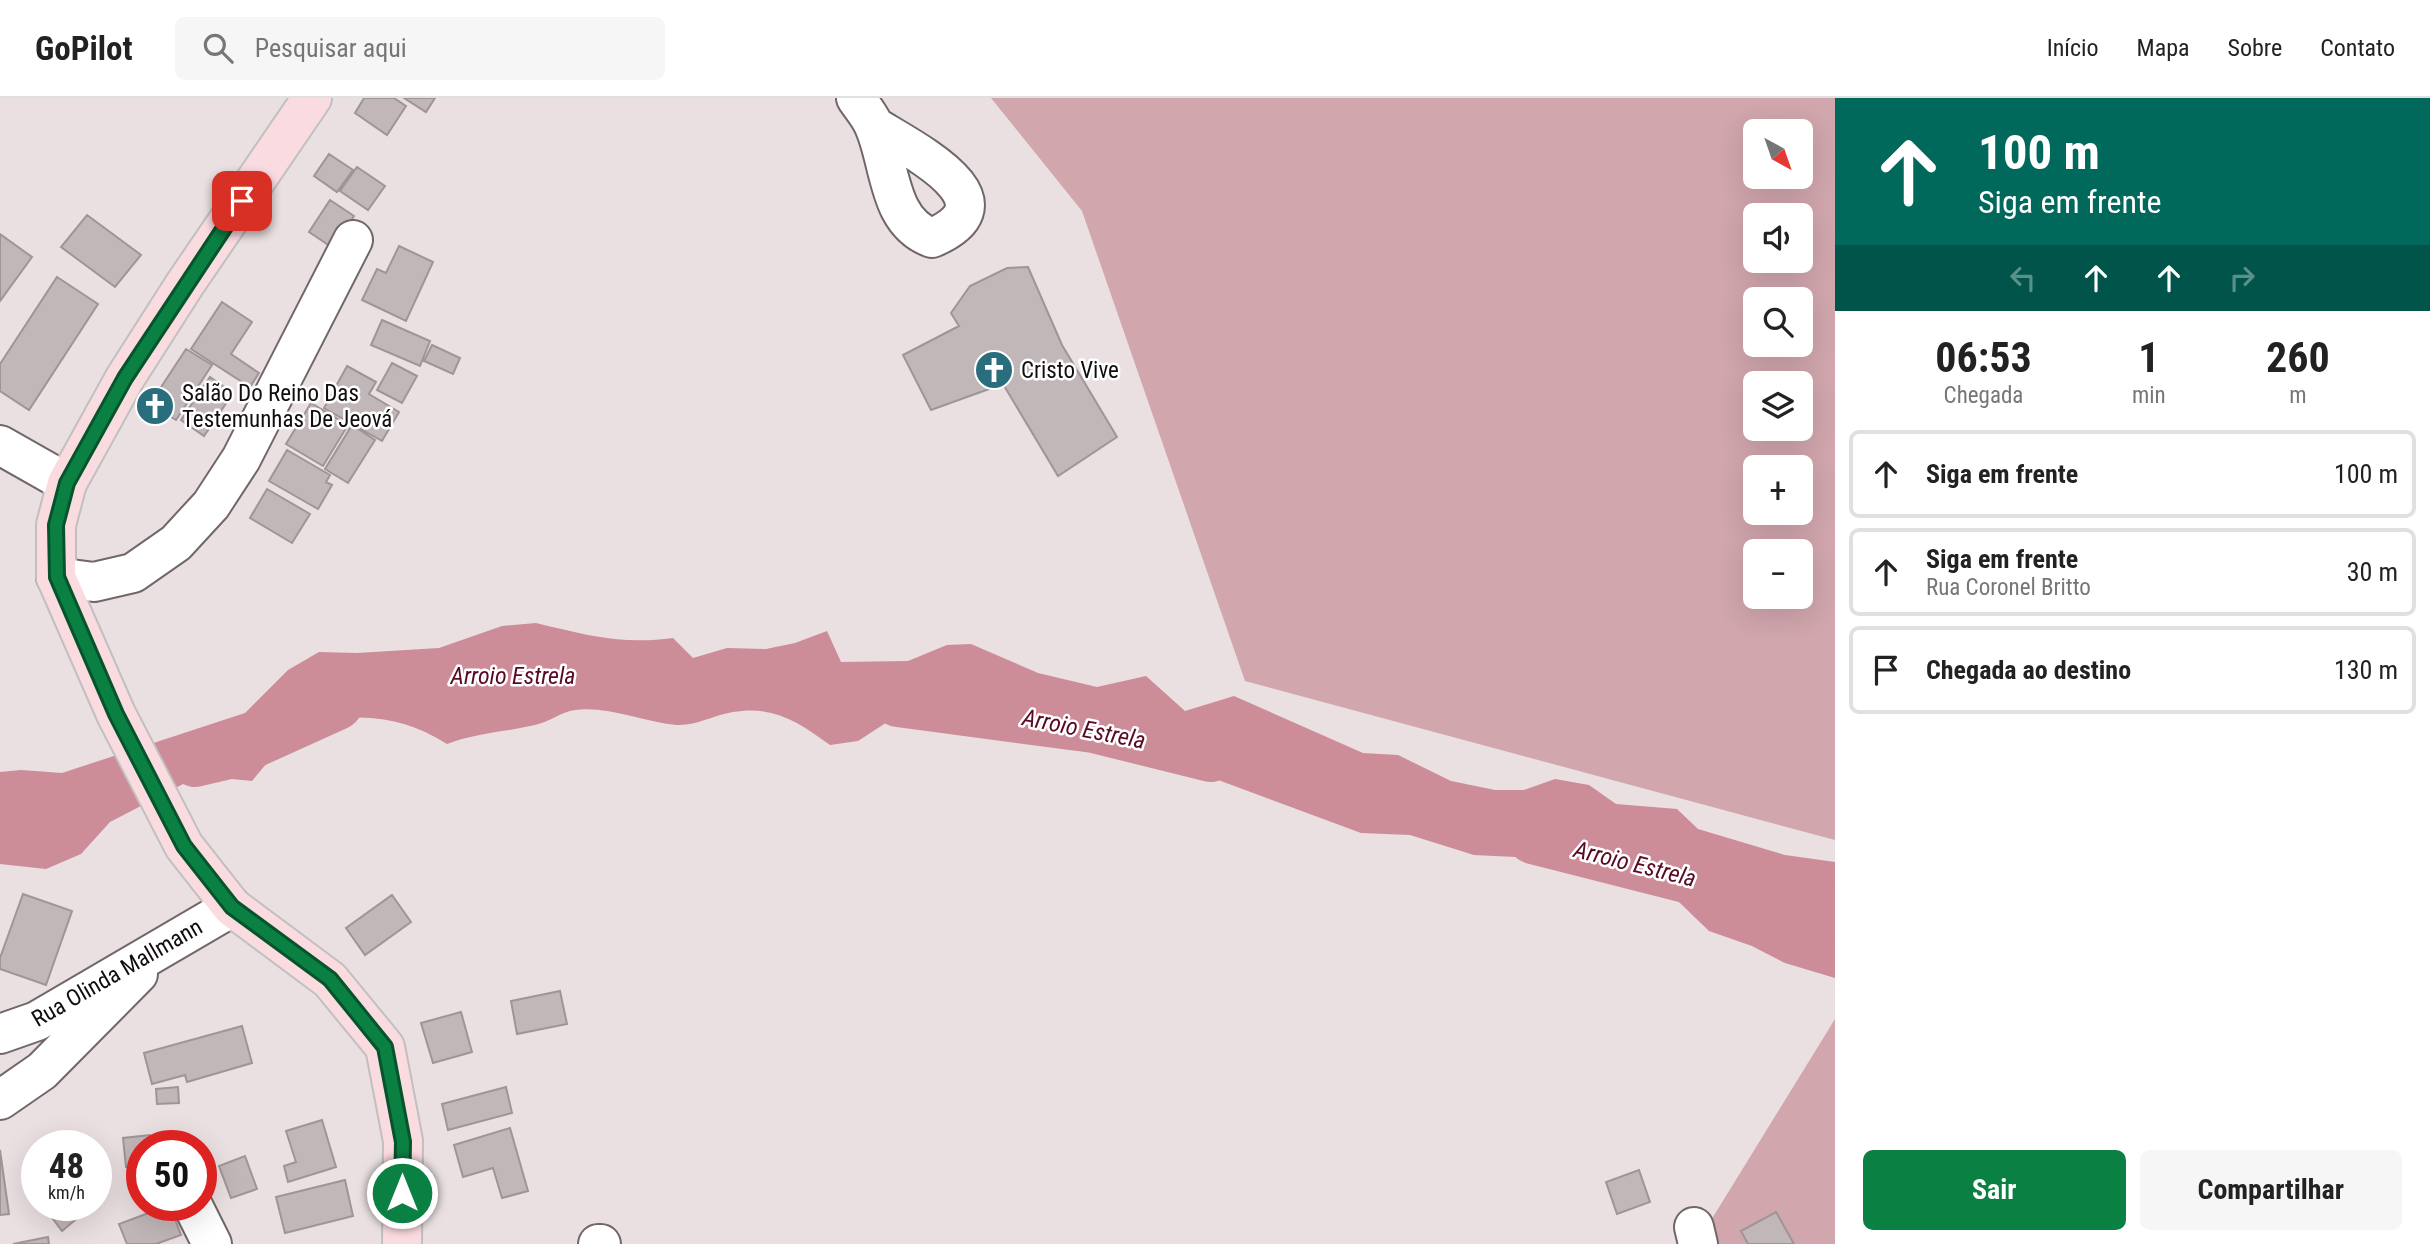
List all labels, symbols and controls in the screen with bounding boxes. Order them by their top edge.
search box [175,17,665,80]
text: GoPilot [35,29,133,68]
icon: search [199,29,237,67]
text: Pesquisar aqui [255,33,407,63]
text: Início [2047,34,2099,62]
text: Mapa [2137,34,2190,62]
text: Sobre [2228,34,2282,62]
text: Contato [2320,34,2395,62]
north arrow [1743,119,1813,189]
map controls [1743,119,1813,609]
text: 100 m [1978,124,2100,181]
icon: ahead [1863,126,1954,217]
pin [212,171,272,231]
icon: arrive [223,182,261,220]
text: Siga em frente [1978,183,2161,221]
button: sound [1743,203,1813,273]
icon: left [2004,259,2042,297]
icon: ahead [2077,259,2115,297]
icon: ahead [2150,259,2188,297]
icon: right [2223,259,2261,297]
button: search [1743,287,1813,357]
text: 06:53 [1935,333,2032,382]
text: 1 [2138,333,2159,382]
text: 260 [2266,333,2330,382]
church icon: Cristo Vive [973,349,1015,391]
place label: Cristo Vive [1021,357,1119,384]
button: layers [1743,371,1813,441]
place label: Salão Do Reino Das Testemunhas De Jeová [182,380,392,433]
text: Chegada [1944,382,2023,409]
text: min [2132,382,2166,409]
text: m [2289,382,2306,409]
church icon: Salão Do Reino Das Testemunhas De Jeová [134,385,176,427]
button: + [1743,455,1813,525]
icon: ahead [1867,455,1905,493]
text: Siga em frente [1926,459,2078,489]
text: 100 m [2334,459,2398,489]
button: − [1743,539,1813,609]
text: Siga em frente [1926,544,2078,574]
icon: ahead [1867,553,1905,591]
text: 30 m [2347,557,2398,587]
text: Rua Coronel Britto [1926,574,2091,601]
icon: arrive [1867,651,1905,689]
text: Chegada ao destino [1926,655,2131,685]
text: 130 m [2334,655,2398,685]
water label: Arroio Estrela [450,662,575,690]
water label: Arroio Estrela [1019,703,1148,755]
water label: Arroio Estrela [1570,835,1699,893]
street label: Rua Olinda Mallmann [27,913,207,1033]
speed limit sign: 50 [126,1130,217,1221]
text: 48 [49,1146,84,1187]
button: Sair [1863,1150,2126,1230]
button: Compartilhar [2140,1150,2402,1230]
position arrow [365,1156,439,1230]
text: km/h [48,1182,85,1203]

